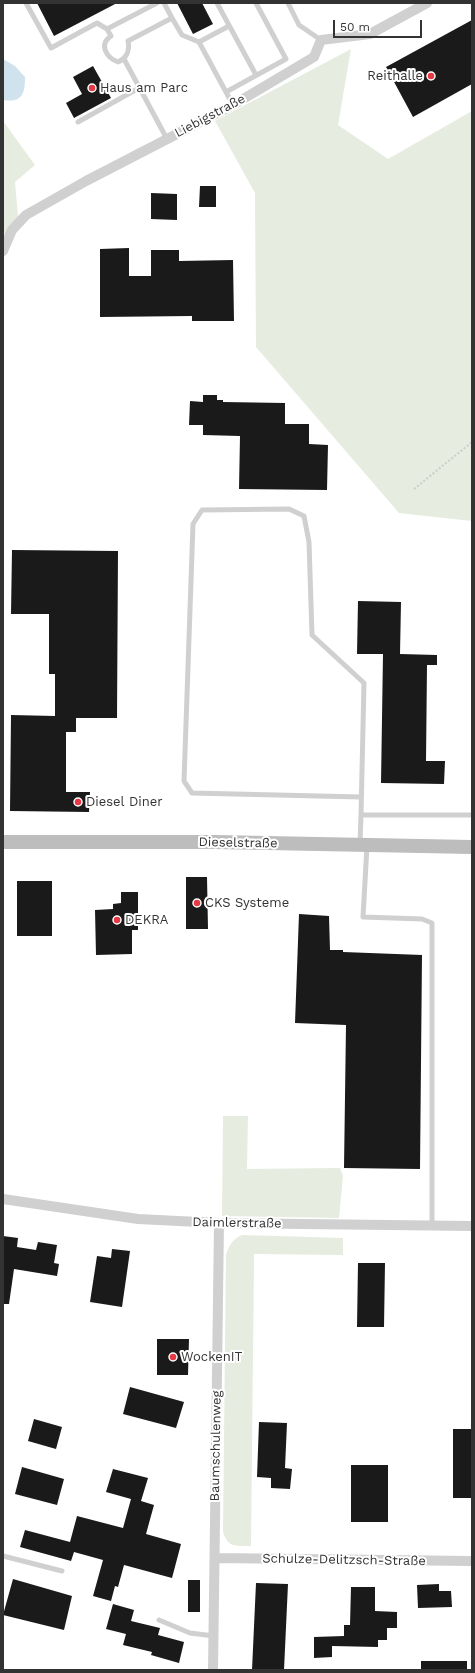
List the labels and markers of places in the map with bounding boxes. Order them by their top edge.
place label: Reithalle [367,68,423,84]
marker: Reithalle [426,71,436,81]
place label: Haus am Parc [100,80,188,96]
marker: Haus am Parc [87,83,97,93]
place label: Diesel Diner [86,794,163,810]
marker: Diesel Diner [73,797,83,807]
place label: CKS Systeme [205,895,289,911]
marker: CKS Systeme [192,898,202,908]
place label: DEKRA [125,912,168,928]
marker: DEKRA [112,915,122,925]
place label: WockenIT [181,1349,242,1365]
marker: WockenIT [168,1352,178,1362]

